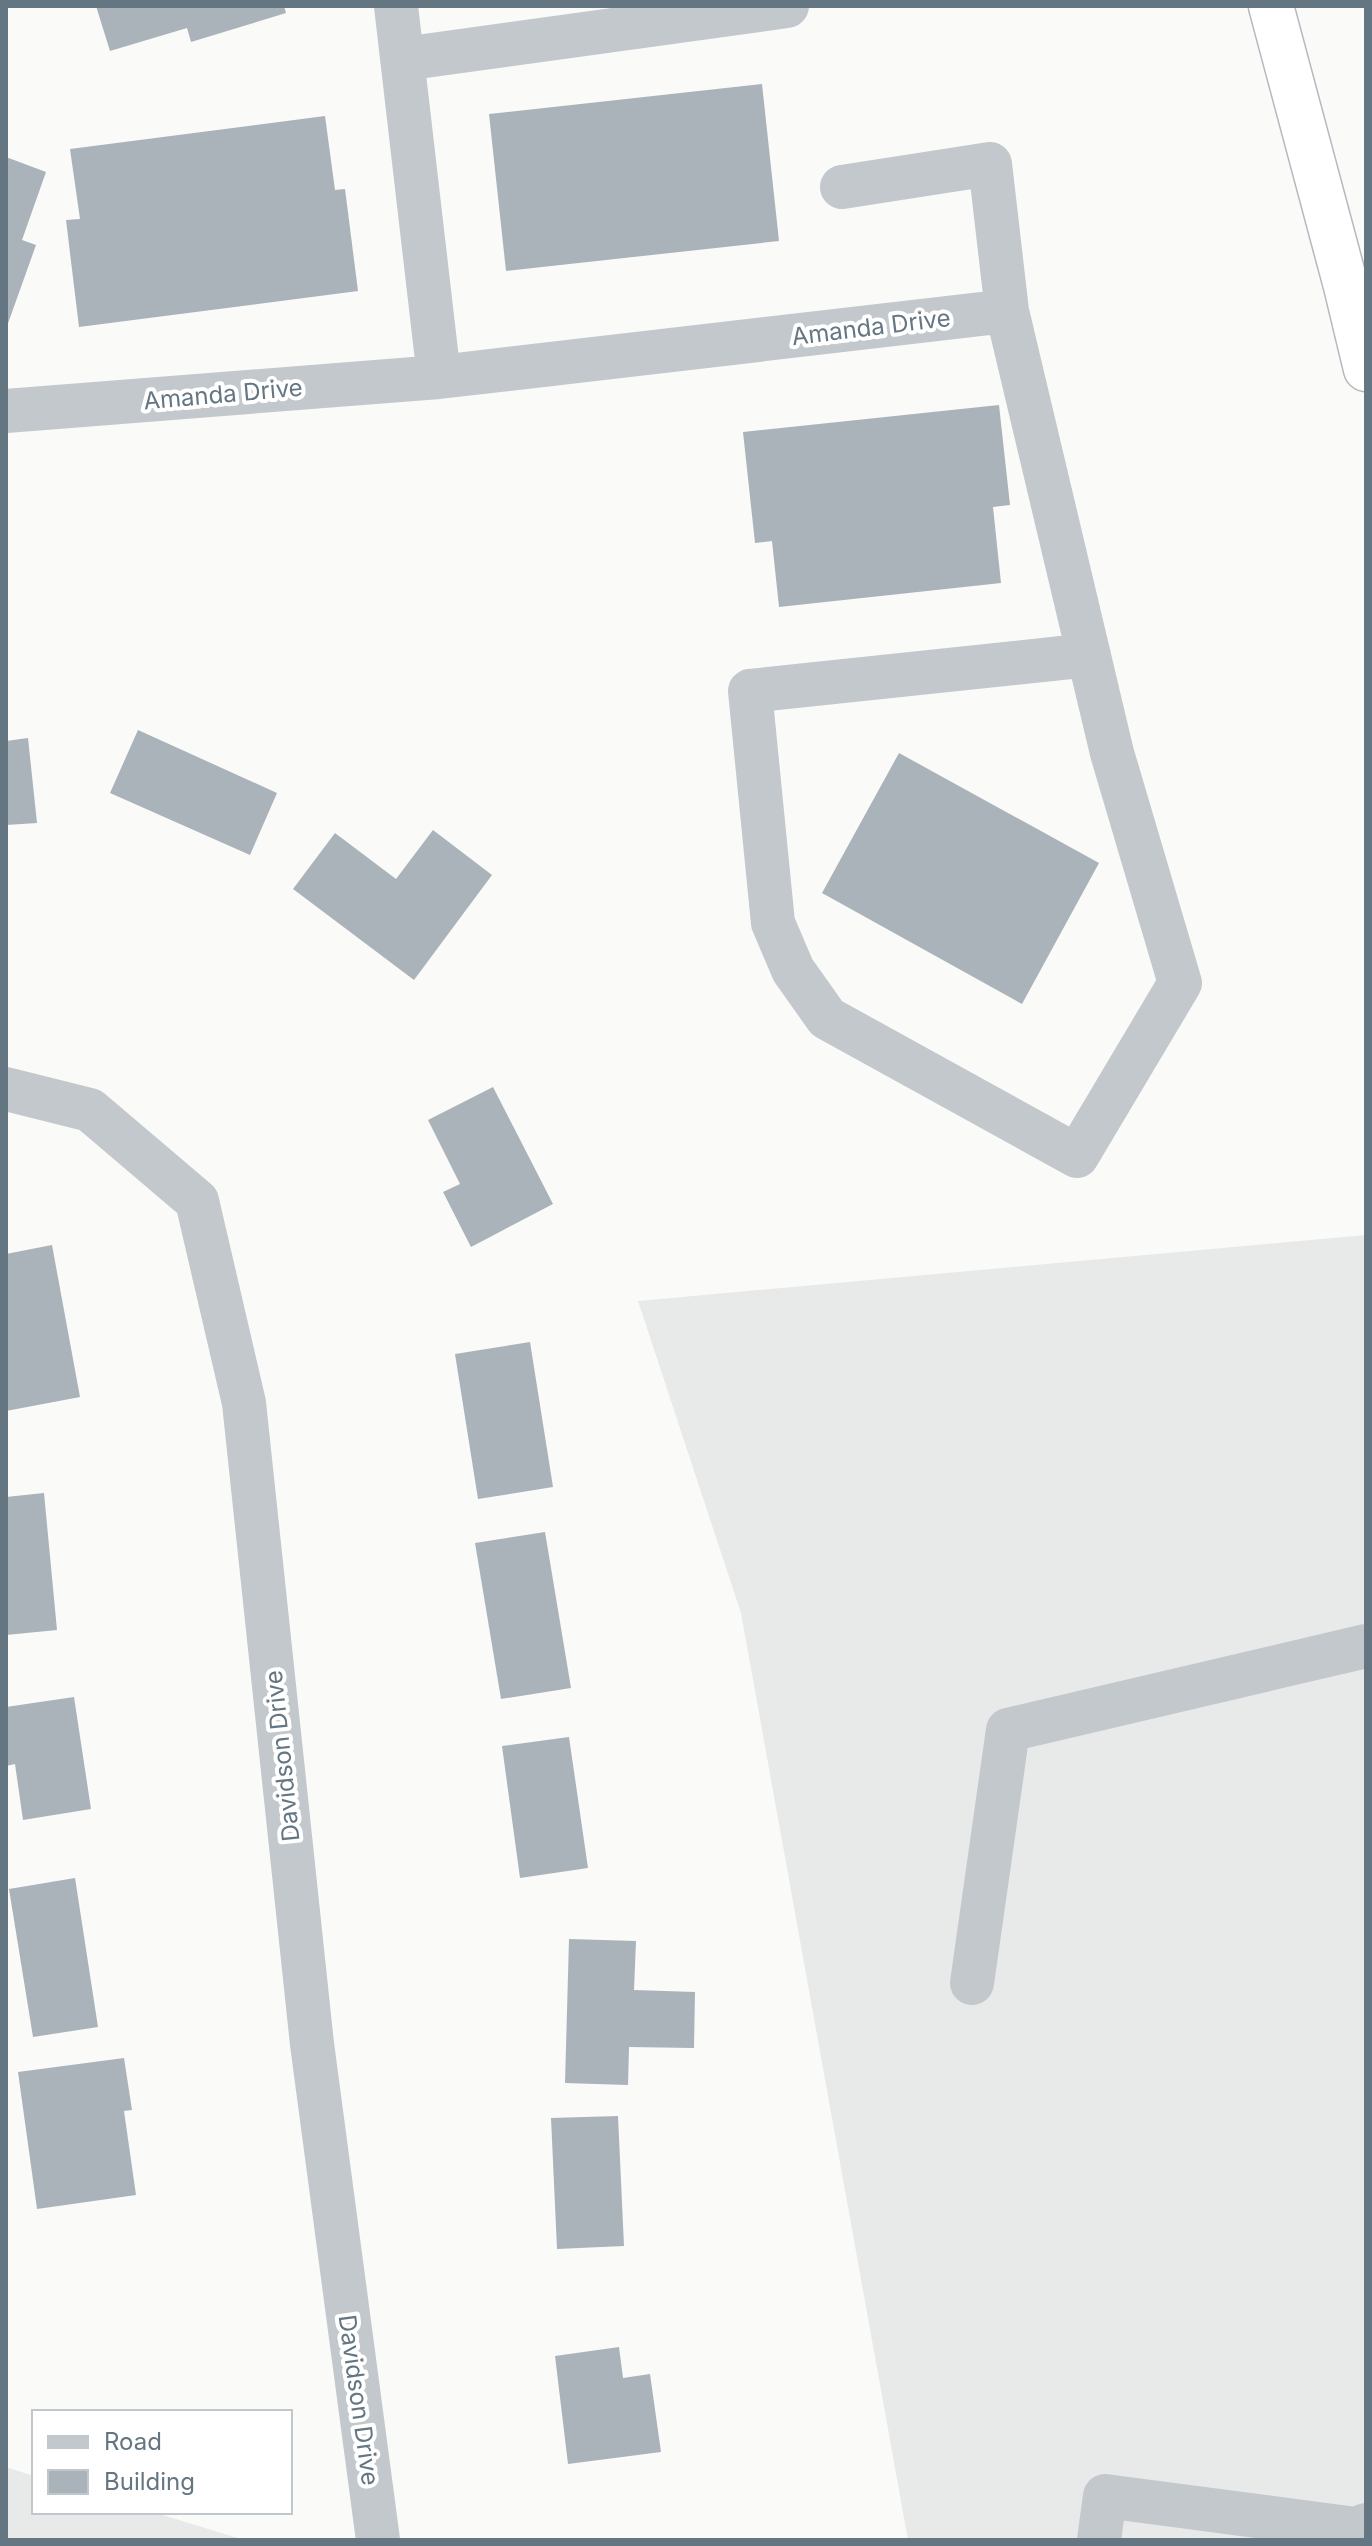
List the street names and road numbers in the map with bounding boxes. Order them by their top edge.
street label: Amanda Drive [790,303,952,351]
street label: Amanda Drive [142,373,304,415]
street label: Davidson Drive [259,1669,305,1843]
street label: Davidson Drive [333,2313,385,2487]

